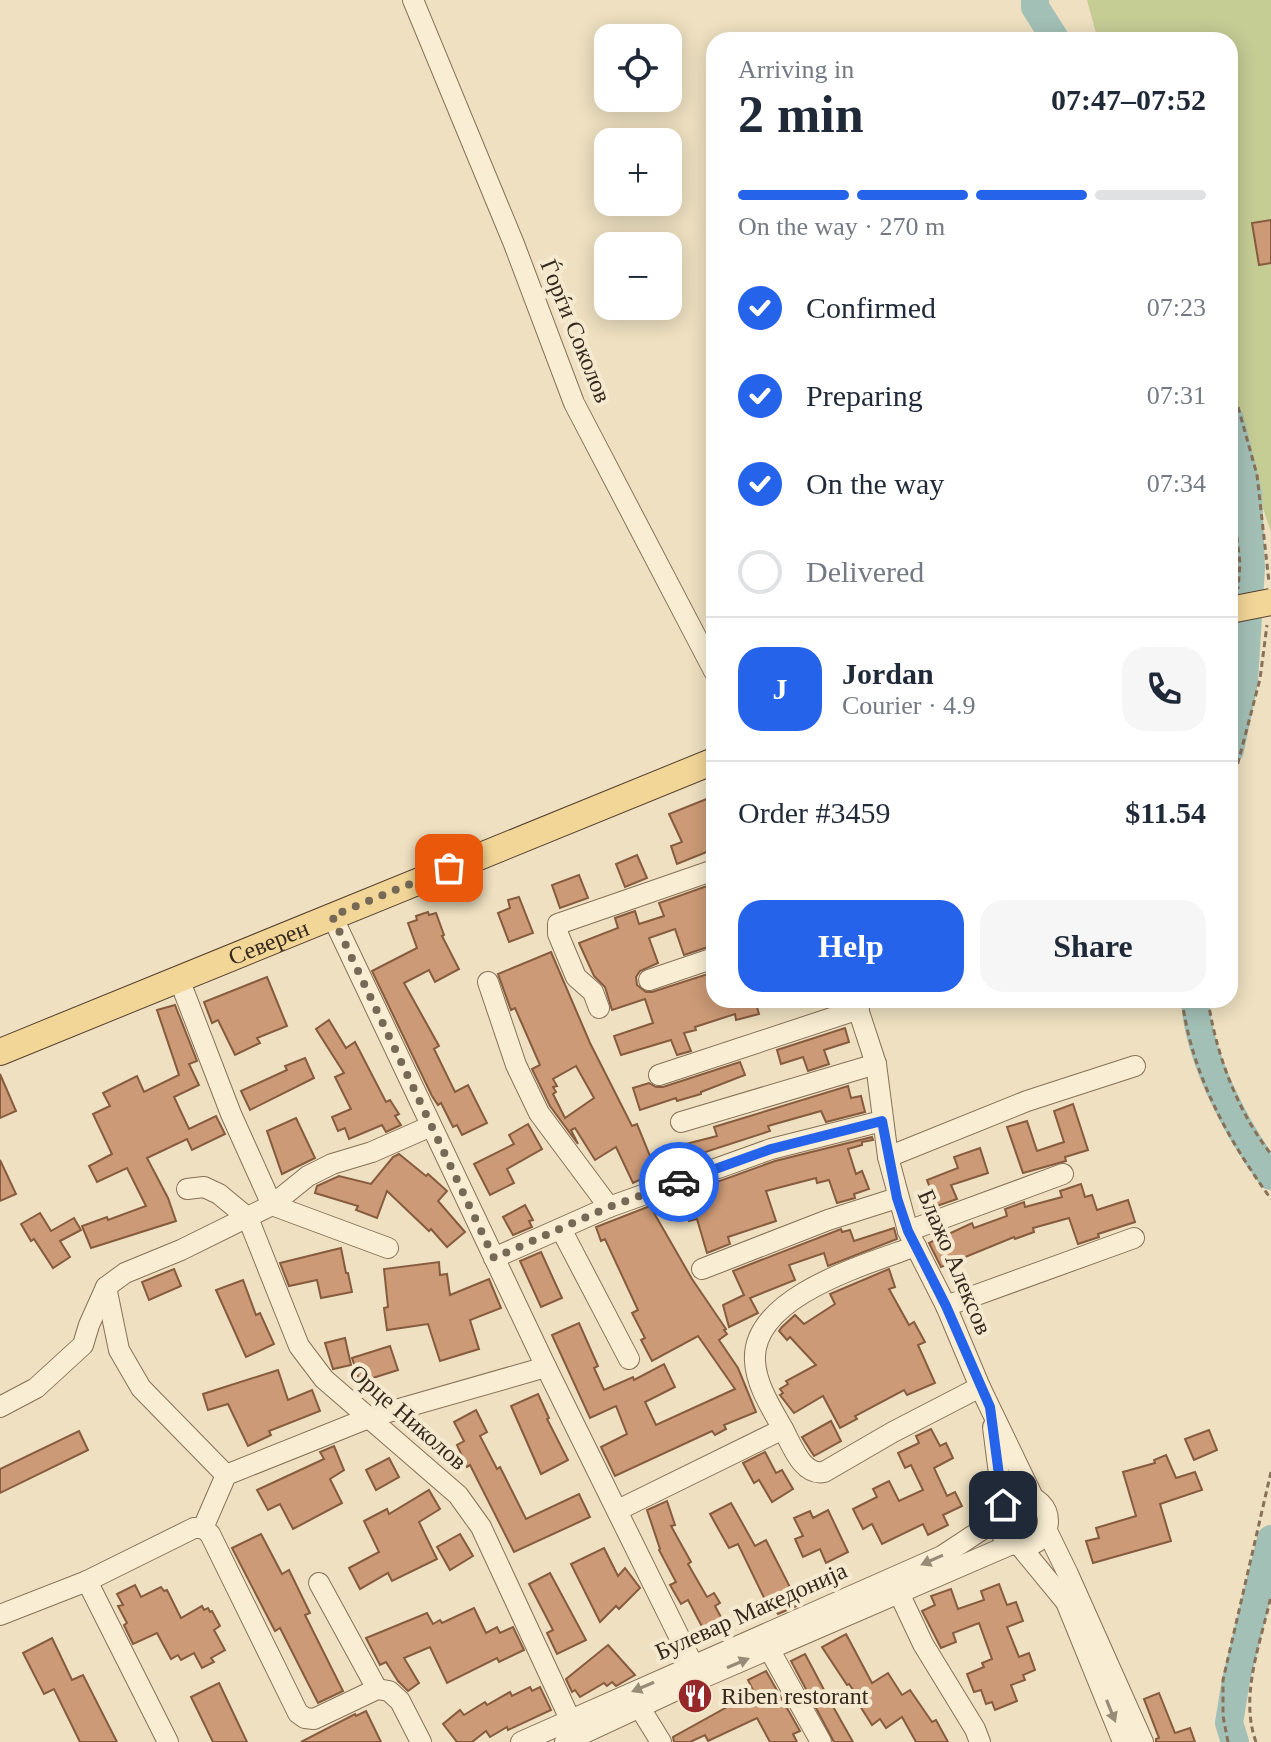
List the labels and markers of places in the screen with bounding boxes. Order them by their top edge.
pin [415,834,483,902]
pin [969,1471,1037,1539]
restaurant icon: Riben restorant [676,1677,714,1715]
place label: Riben restorant [721,1683,869,1709]

